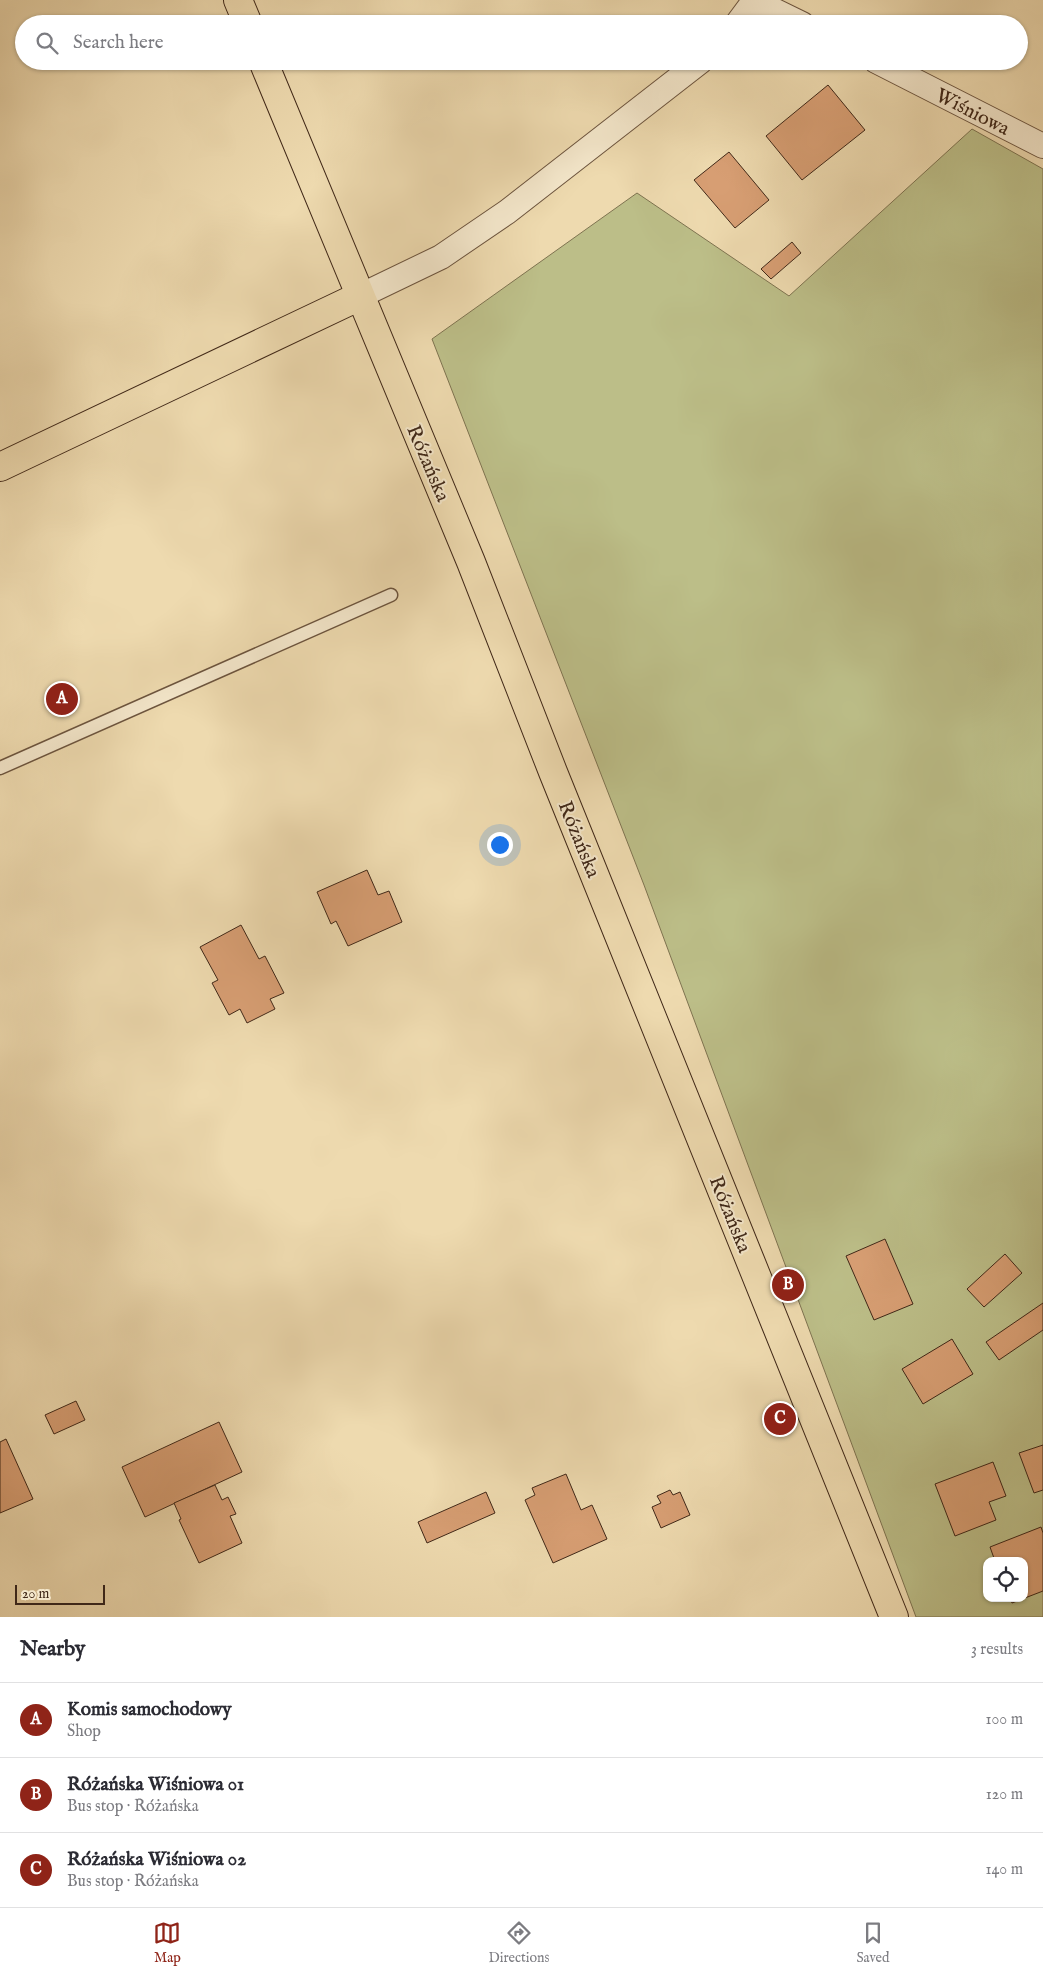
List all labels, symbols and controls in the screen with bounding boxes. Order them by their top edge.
search box [15,15,1028,70]
icon: search [33,29,61,57]
text: Search here [73,31,164,55]
street label: Wiśniowa [931,83,1014,142]
street label: Różańska [400,421,455,506]
pin: A [46,680,78,718]
street label: Różańska [552,797,605,882]
your location [487,832,513,858]
street label: Różańska [703,1172,756,1257]
pin: B [772,1266,804,1304]
pin: C [764,1400,796,1438]
map controls [983,1557,1028,1602]
button: locate [983,1557,1028,1602]
scale bar [15,1582,105,1605]
text: 20 m [22,1585,49,1603]
text: Nearby [20,1636,85,1663]
text: 3 results [971,1640,1023,1660]
text: Komis samochodowy [67,1698,232,1722]
text: A [31,1710,41,1730]
text: 100 m [986,1710,1023,1730]
text: Shop [67,1722,101,1742]
text: Różańska Wiśniowa 01 [67,1773,244,1797]
text: B [31,1785,41,1805]
text: 120 m [986,1785,1023,1805]
text: Bus stop · Różańska [67,1797,199,1817]
text: Różańska Wiśniowa 02 [67,1848,246,1872]
text: C [30,1860,42,1880]
text: 140 m [985,1860,1023,1880]
text: Bus stop · Różańska [67,1872,199,1892]
tab: Map [153,1919,181,1967]
tab: Directions [488,1919,549,1967]
tab: Saved [856,1919,889,1967]

